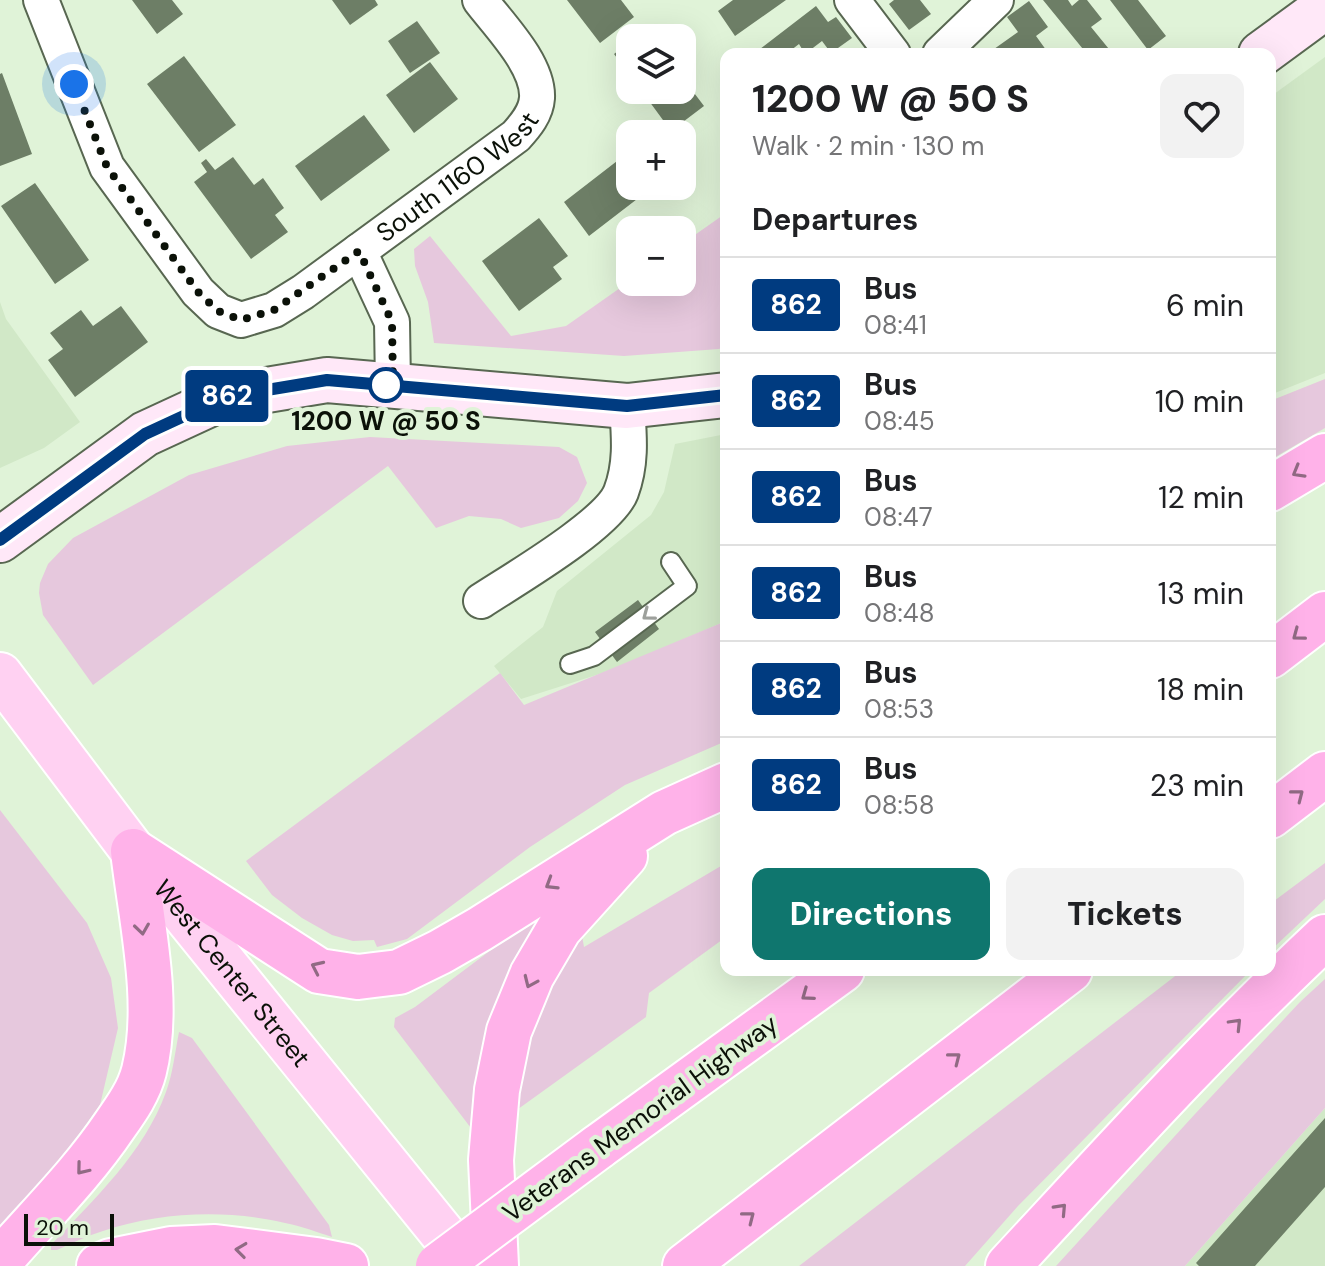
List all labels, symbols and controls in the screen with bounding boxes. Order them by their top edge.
map controls [616,24,696,296]
button: layers [616,24,696,104]
your location [54,64,94,104]
text: 1200 W @ 50 S [752,74,1029,124]
button: heart [1160,74,1244,158]
street label: South 1160 West [369,106,547,250]
button: + [616,120,696,200]
text: Walk · 2 min · 130 m [752,129,984,163]
text: Departures [752,200,918,239]
button: − [616,216,696,296]
text: Bus [864,269,918,308]
text: 862 [770,286,822,323]
text: 6 min [1166,286,1244,325]
text: 08:41 [864,308,927,342]
text: Bus [864,365,918,404]
marker: 1200 W @ 50 S [369,368,403,402]
line badge: 862 [181,370,273,422]
text: 862 [201,377,253,414]
text: 862 [770,382,822,419]
text: 10 min [1155,382,1244,421]
place label: 1200 W @ 50 S [291,404,481,438]
text: 08:45 [864,404,935,438]
text: Bus [864,461,918,500]
one-way arrow [1292,463,1306,478]
text: 862 [770,478,822,515]
text: 12 min [1158,478,1244,517]
text: 08:47 [864,500,933,534]
text: Bus [864,557,918,596]
text: 862 [770,574,822,611]
text: 13 min [1158,574,1244,613]
text: 08:48 [864,596,934,630]
one-way arrow [642,606,657,620]
one-way arrow [1292,625,1306,639]
text: Bus [864,653,918,692]
text: 862 [770,670,822,707]
text: 18 min [1157,670,1244,709]
text: 08:53 [864,692,934,726]
text: Bus [864,749,918,788]
text: 862 [770,766,822,803]
text: 23 min [1150,766,1244,805]
text: 08:58 [864,788,935,822]
one-way arrow [1289,791,1303,805]
button: Directions [752,868,990,960]
button: Tickets [1006,868,1244,960]
street label: West Center Street [146,873,318,1074]
one-way arrow [546,875,560,890]
one-way arrow [134,923,151,936]
one-way arrow [311,960,326,976]
one-way arrow [523,974,539,988]
one-way arrow [802,986,816,1000]
street label: Veterans Memorial Highway [496,1007,784,1229]
one-way arrow [1227,1019,1241,1033]
one-way arrow [947,1054,961,1068]
one-way arrow [77,1160,92,1174]
one-way arrow [1052,1203,1066,1218]
scale bar [24,1210,114,1246]
one-way arrow [740,1212,755,1226]
text: 20 m [36,1213,89,1242]
one-way arrow [234,1241,247,1258]

